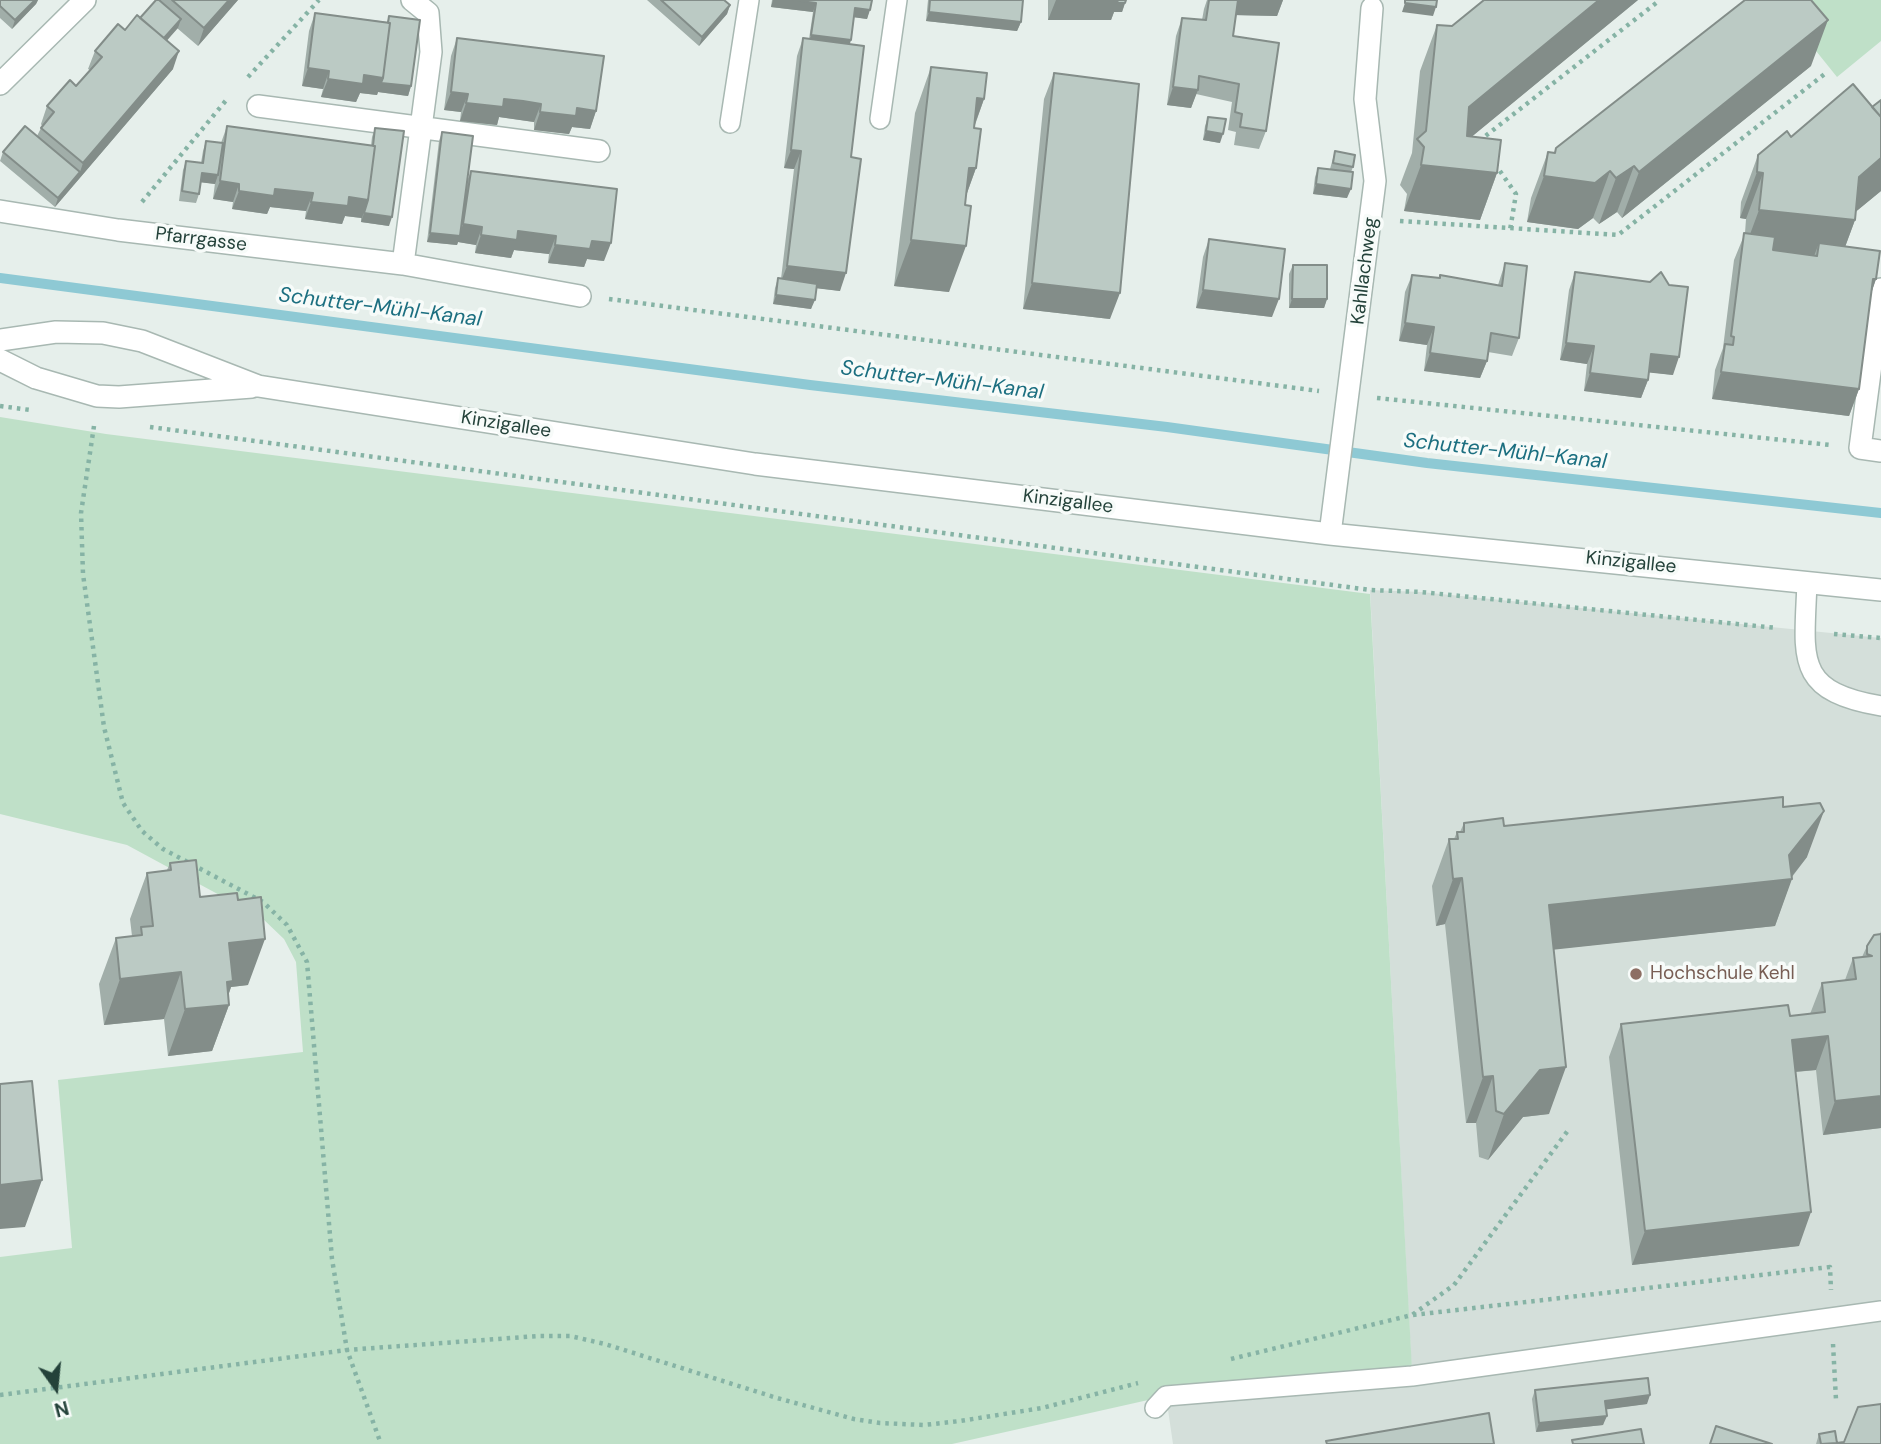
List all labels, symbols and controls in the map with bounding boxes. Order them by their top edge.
street label: Kahllachweg [1347,216,1383,326]
street label: Pfarrgasse [154,223,248,257]
water label: Schutter-Mühl-Kanal [277,283,483,333]
water label: Schutter-Mühl-Kanal [839,356,1045,406]
street label: Kinzigallee [459,407,553,443]
water label: Schutter-Mühl-Kanal [1402,429,1608,475]
street label: Kinzigallee [1022,485,1114,519]
street label: Kinzigallee [1585,547,1677,579]
place label: Hochschule Kehl [1650,963,1795,985]
marker: Hochschule Kehl [1628,966,1644,982]
north arrow [21,1353,91,1423]
text: N [52,1395,72,1423]

